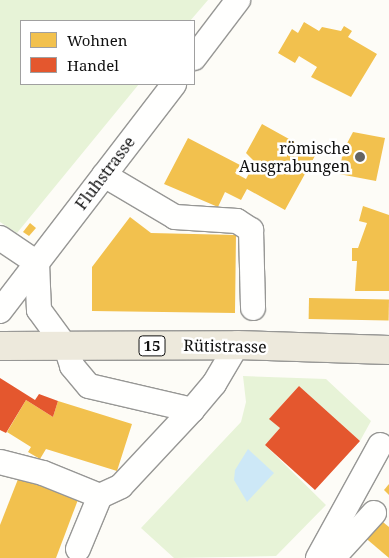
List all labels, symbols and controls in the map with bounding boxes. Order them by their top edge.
legend [20,20,195,85]
text: Wohnen [67,30,127,50]
text: Handel [67,55,119,75]
street label: Fluhstrasse [71,133,139,213]
place label: römische Ausgrabungen [239,138,350,176]
marker: römische Ausgrabungen [354,151,366,163]
road number: 15 [138,334,166,358]
street label: Rütistrasse [183,336,267,356]

